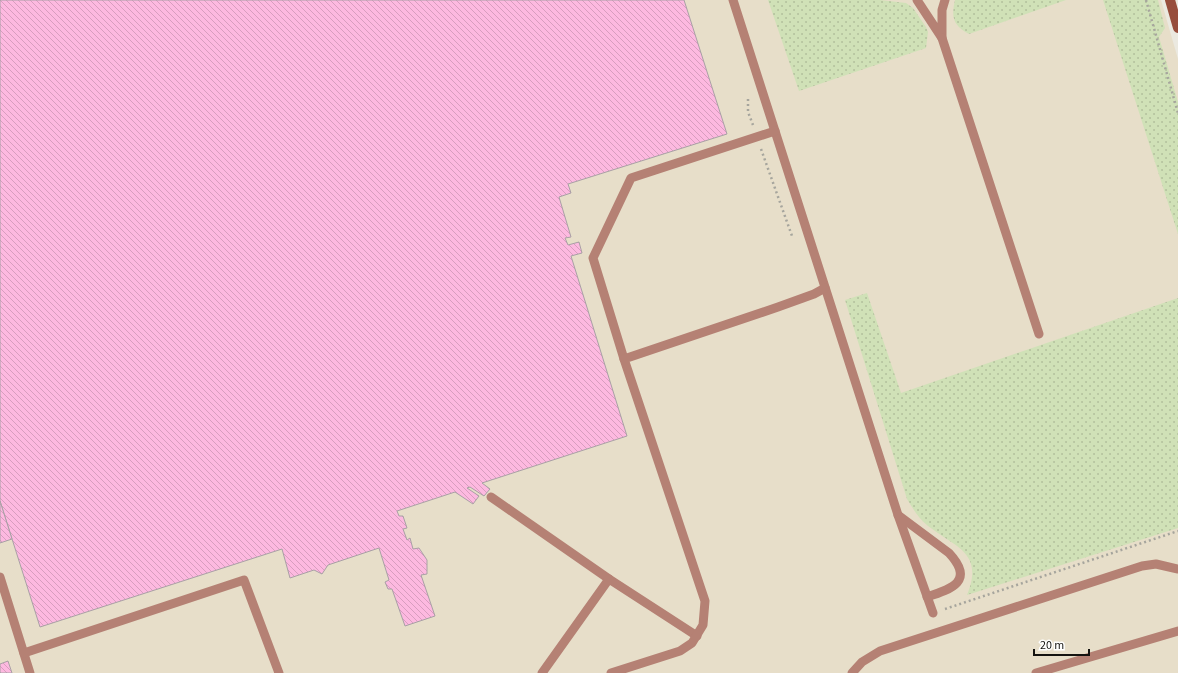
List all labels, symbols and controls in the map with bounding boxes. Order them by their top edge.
scale bar [1034,631,1089,657]
text: 20 m [1040,637,1064,654]

